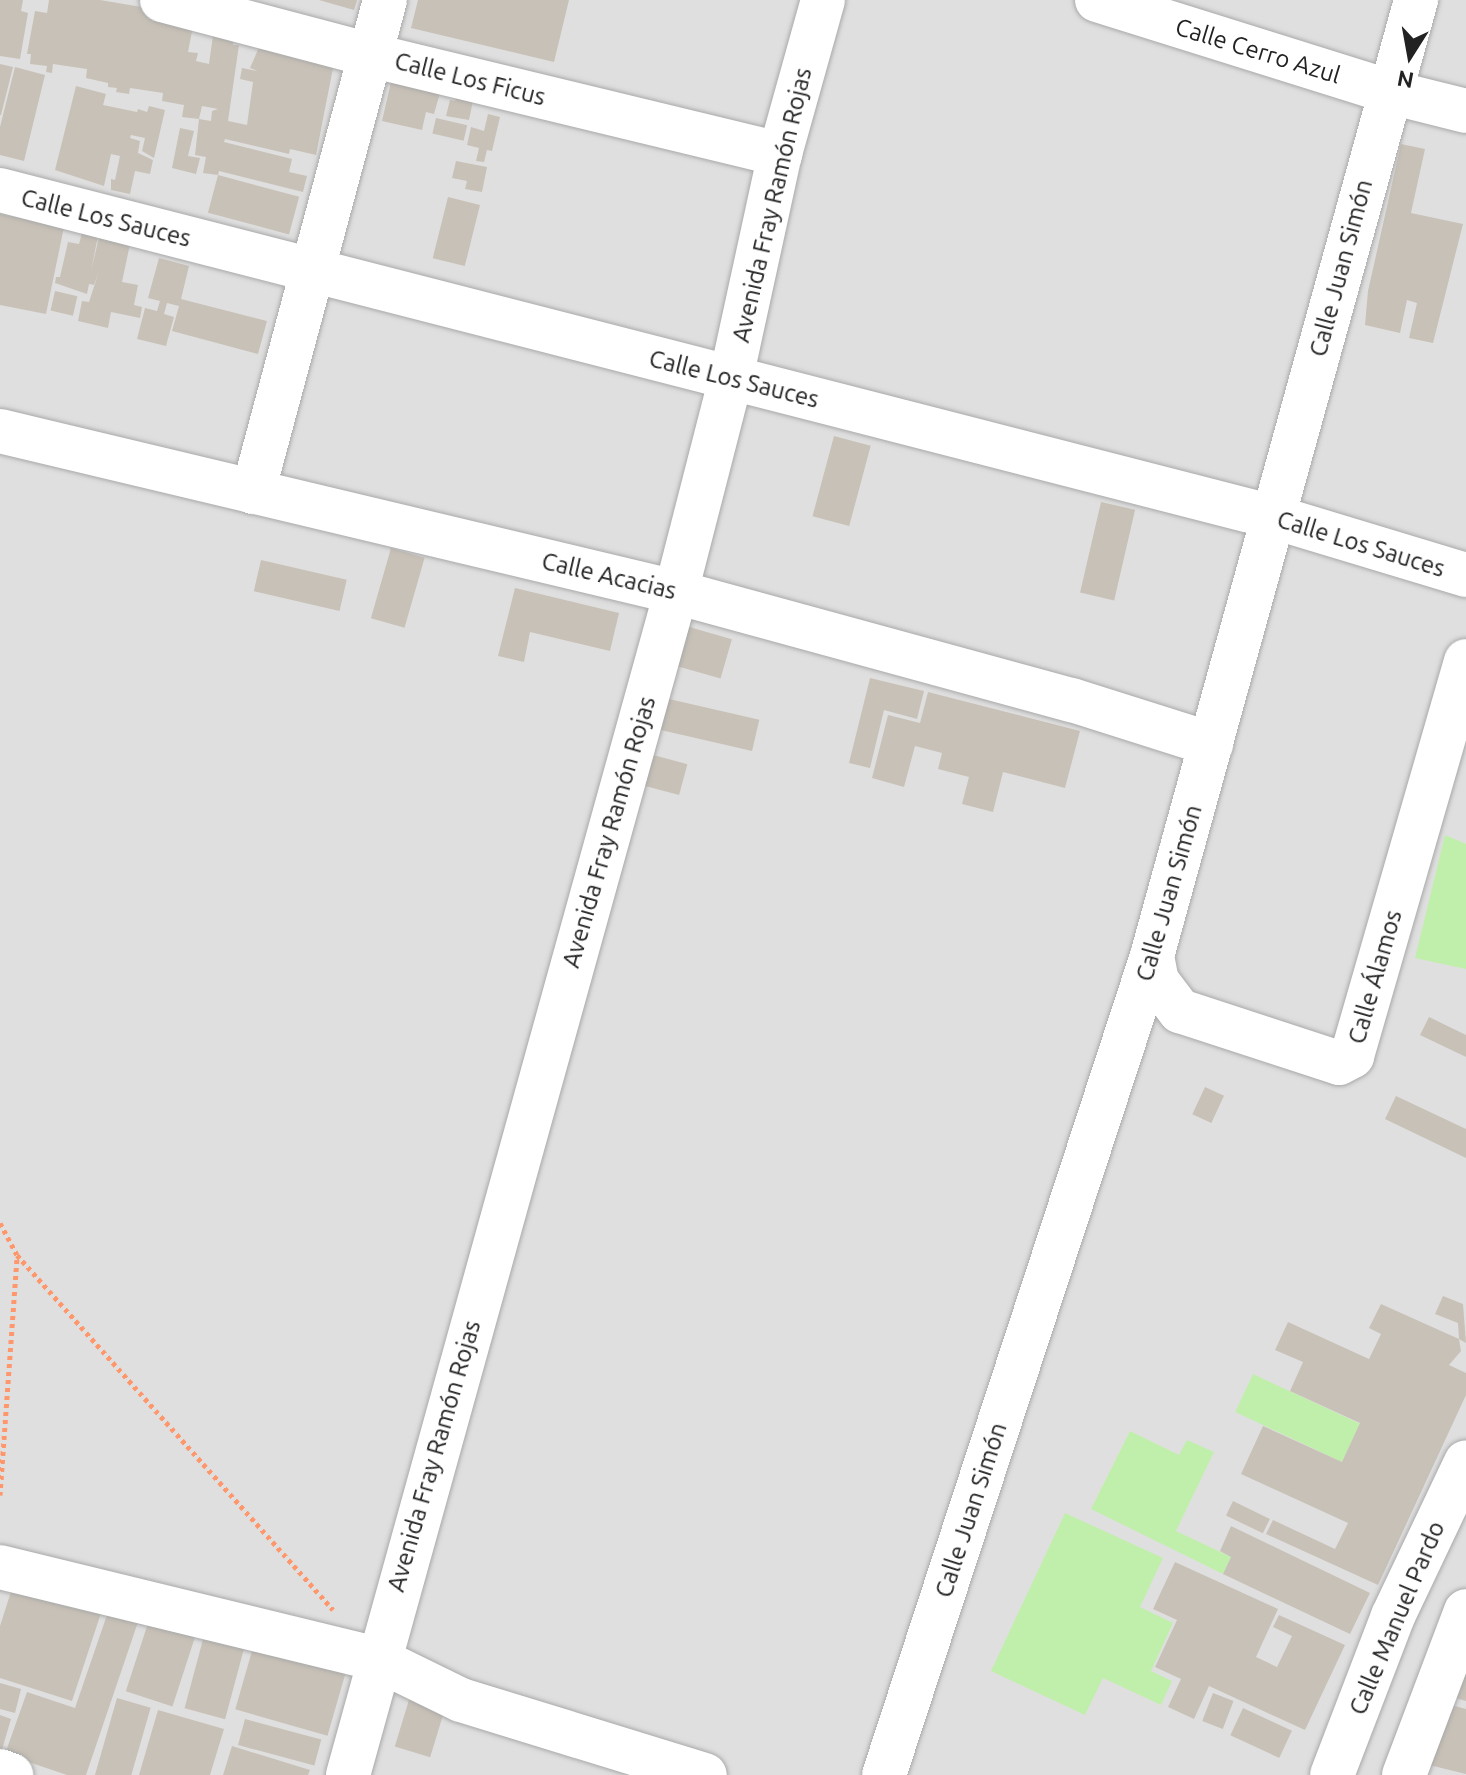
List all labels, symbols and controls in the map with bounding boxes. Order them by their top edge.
street label: Calle Cerro Azul [1172,12,1344,90]
north arrow [1370,16,1450,96]
street label: Calle Los Ficus [392,46,548,112]
street label: Avenida Fray Ramón Rojas [726,65,818,345]
text: N [1395,66,1416,94]
street label: Calle Juan Simón [1303,176,1379,360]
street label: Calle Los Sauces [18,183,194,253]
street label: Calle Los Sauces [646,344,822,414]
street label: Calle Los Sauces [1274,505,1448,583]
street label: Calle Acacias [539,547,679,605]
street label: Avenida Fray Ramón Rojas [556,693,662,971]
street label: Calle Juan Simón [1130,801,1208,985]
street label: Calle Álamos [1342,907,1408,1047]
street label: Avenida Fray Ramón Rojas [381,1317,487,1595]
street label: Calle Juan Simón [929,1419,1013,1601]
street label: Calle Manuel Pardo [1343,1517,1451,1719]

